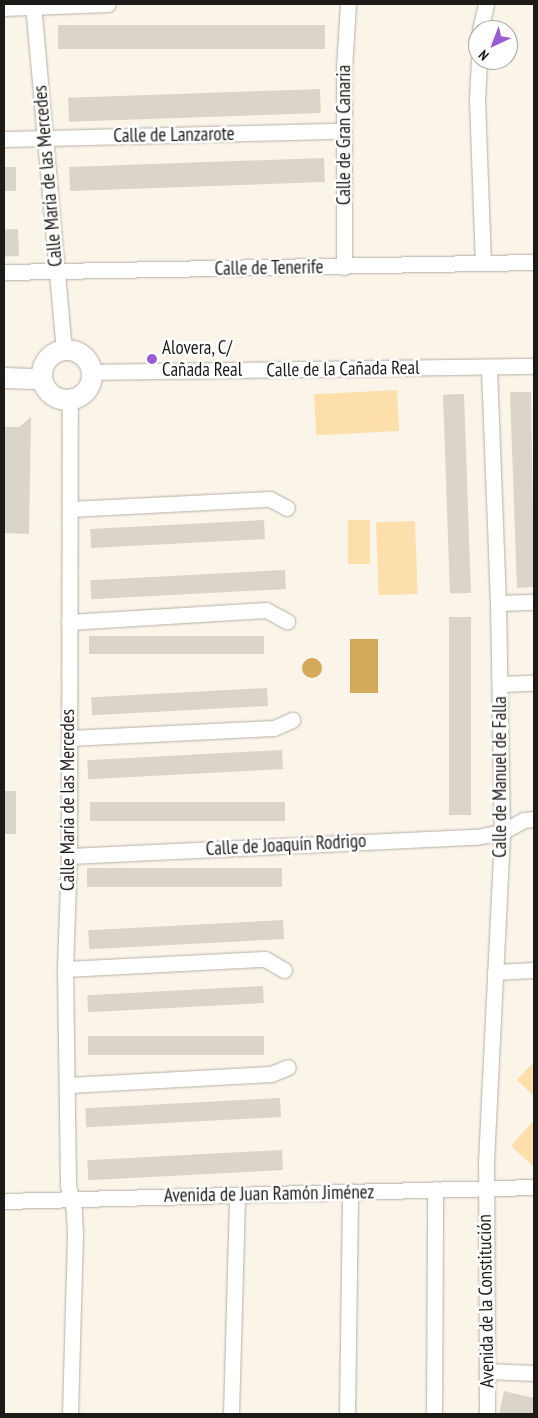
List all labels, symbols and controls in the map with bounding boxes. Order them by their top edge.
north arrow [468,20,518,70]
text: N [475,46,492,64]
street label: Calle de Gran Canaria [333,65,355,205]
street label: Calle María de las Mercedes [29,84,67,268]
street label: Calle de Lanzarote [113,123,235,147]
street label: Calle de Tenerife [214,256,324,280]
place label: Alovera, C/ Cañada Real [162,337,242,381]
marker: Alovera, C/ Cañada Real [146,353,158,365]
street label: Calle de la Cañada Real [266,356,420,382]
street label: Calle de Manuel de Falla [489,696,511,858]
street label: Calle María de las Mercedes [57,709,79,891]
street label: Calle de Joaquín Rodrigo [205,829,367,861]
street label: Avenida de Juan Ramón Jiménez [164,1181,374,1207]
street label: Avenida de la Constitución [473,1214,499,1388]

